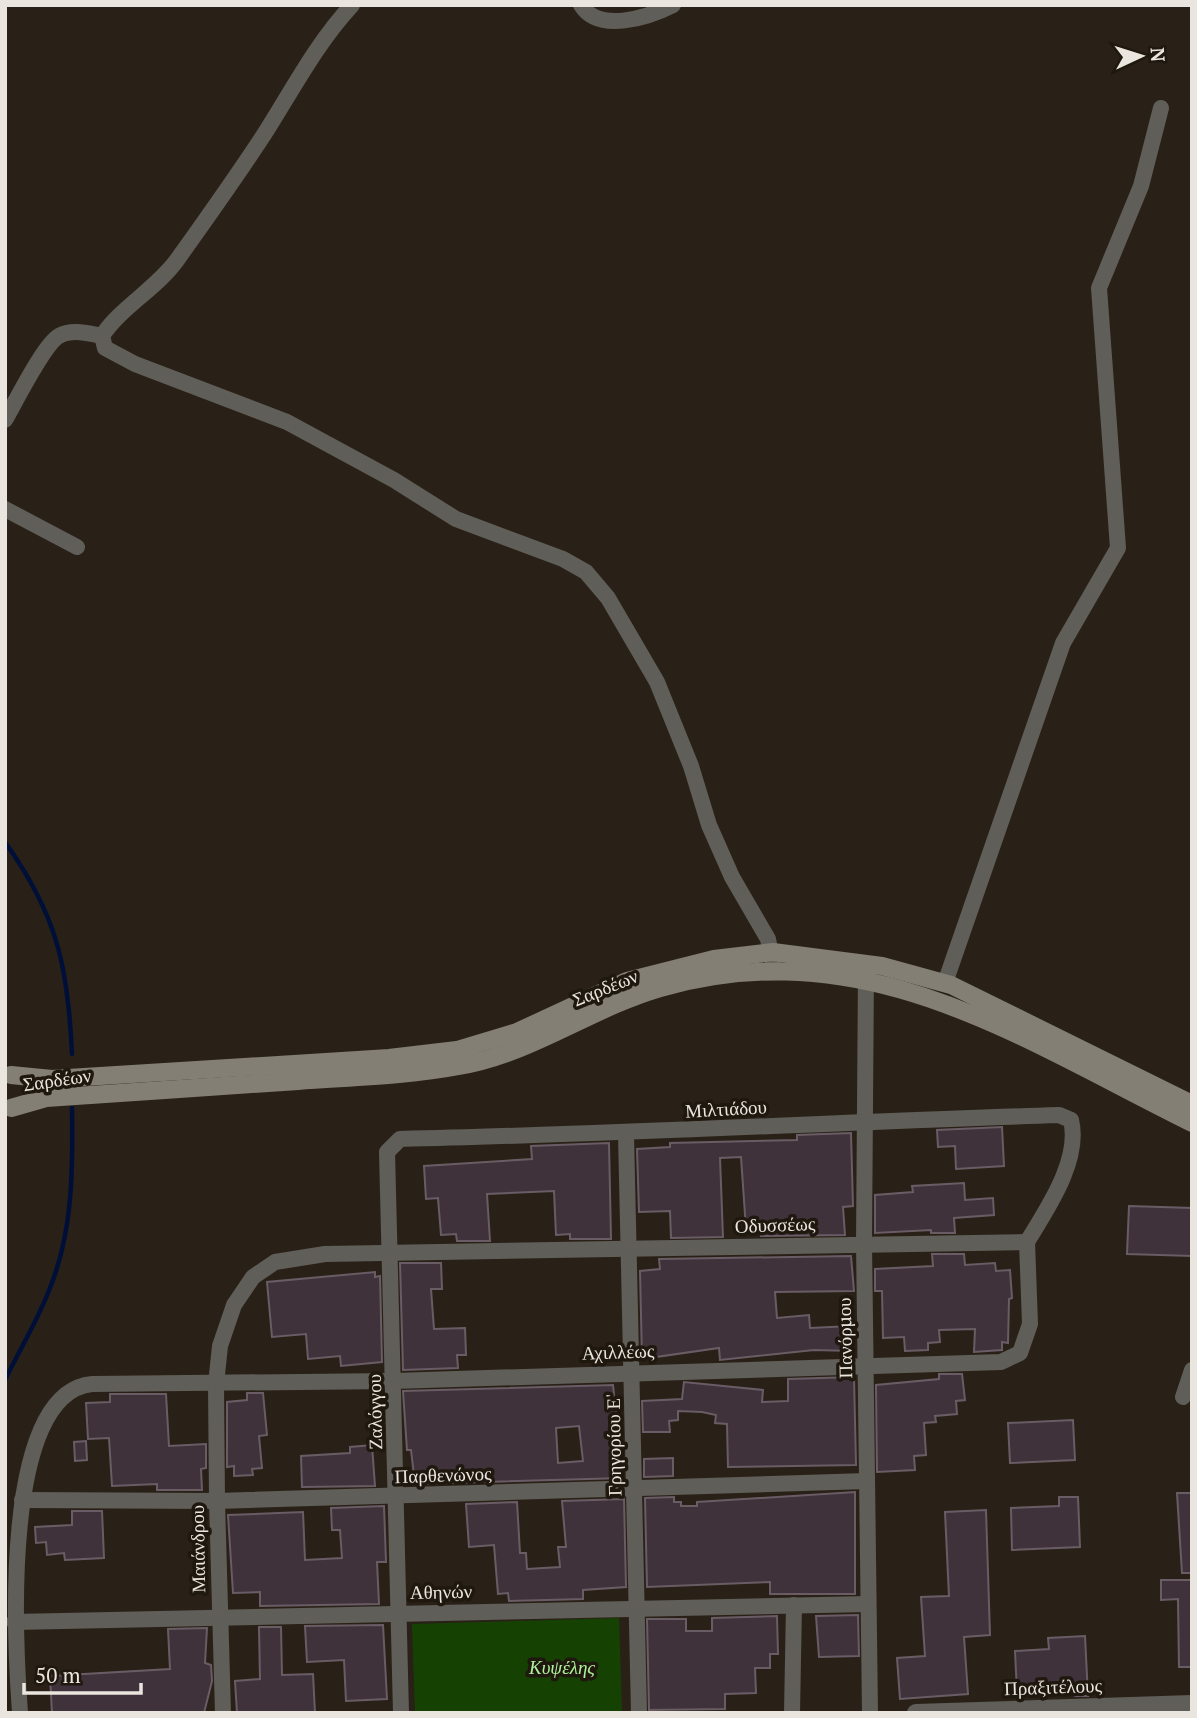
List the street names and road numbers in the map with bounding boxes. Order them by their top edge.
street label: Σαρδέων [569,962,642,1011]
street label: Σαρδέων [21,1062,93,1096]
street label: Μιλτιάδου [685,1093,767,1123]
street label: Οδυσσέως [734,1210,816,1238]
street label: Πανόρμου [831,1297,857,1379]
street label: Αχιλλέως [581,1337,655,1365]
street label: Ζαλόγγου [361,1374,387,1450]
street label: Γρηγορίου Ε' [600,1394,626,1496]
street label: Παρθενώνος [394,1460,492,1488]
street label: Μαιάνδρου [184,1505,210,1593]
street label: Αθηνών [410,1578,473,1604]
street label: Πραξιτέλους [1004,1672,1103,1700]

